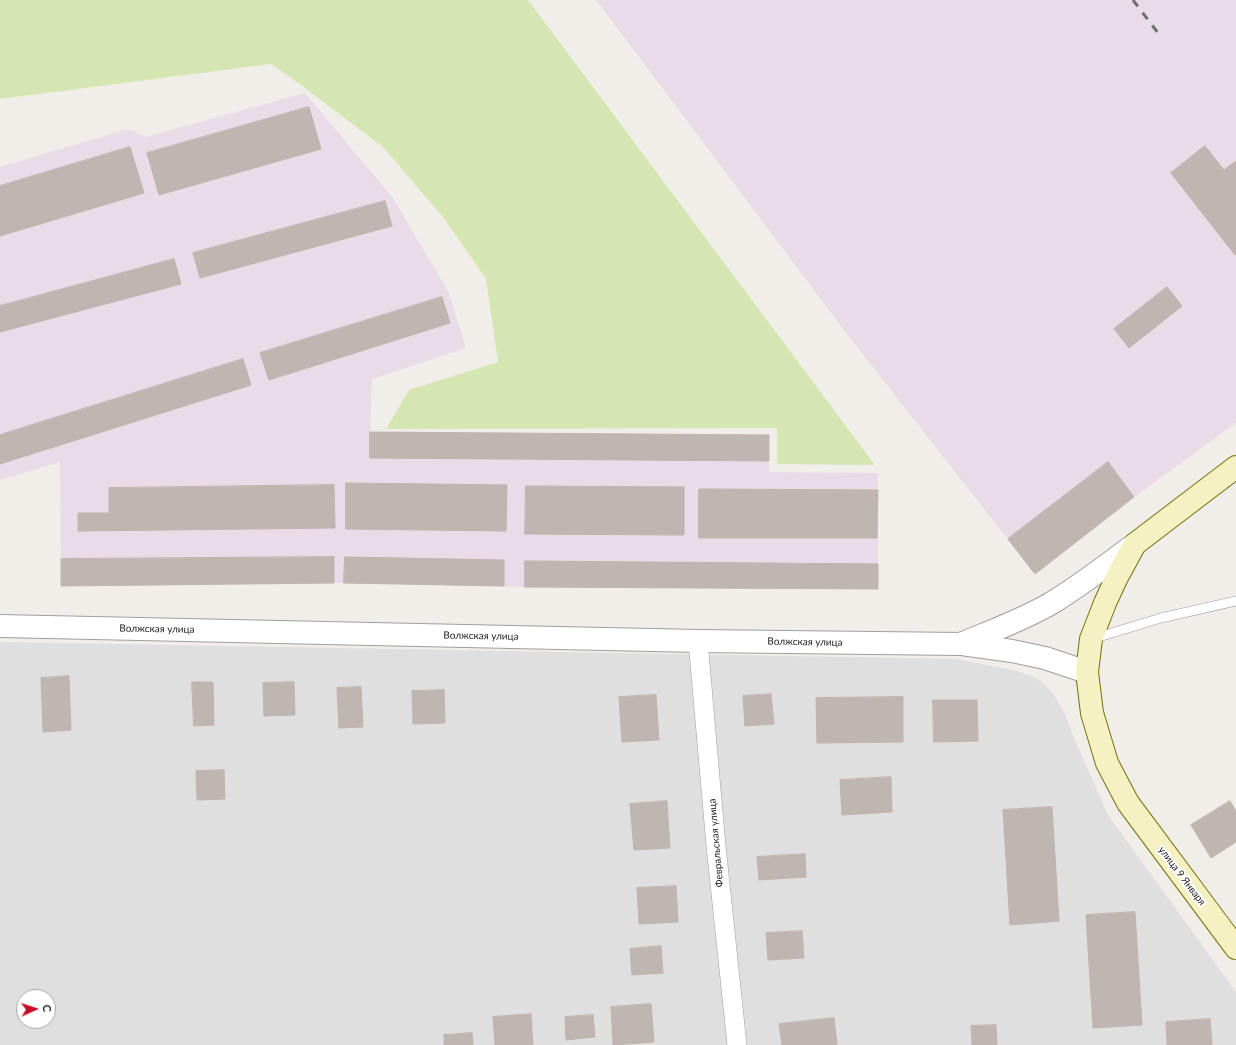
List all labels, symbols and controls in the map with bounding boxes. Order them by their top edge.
street label: Волжская улица [119,622,195,636]
street label: Волжская улица [443,629,519,643]
street label: Волжская улица [767,635,843,649]
street label: Февральская улица [706,798,726,888]
street label: улица 9 Января [1156,844,1208,908]
north arrow [16,989,56,1029]
text: С [41,1004,54,1012]

